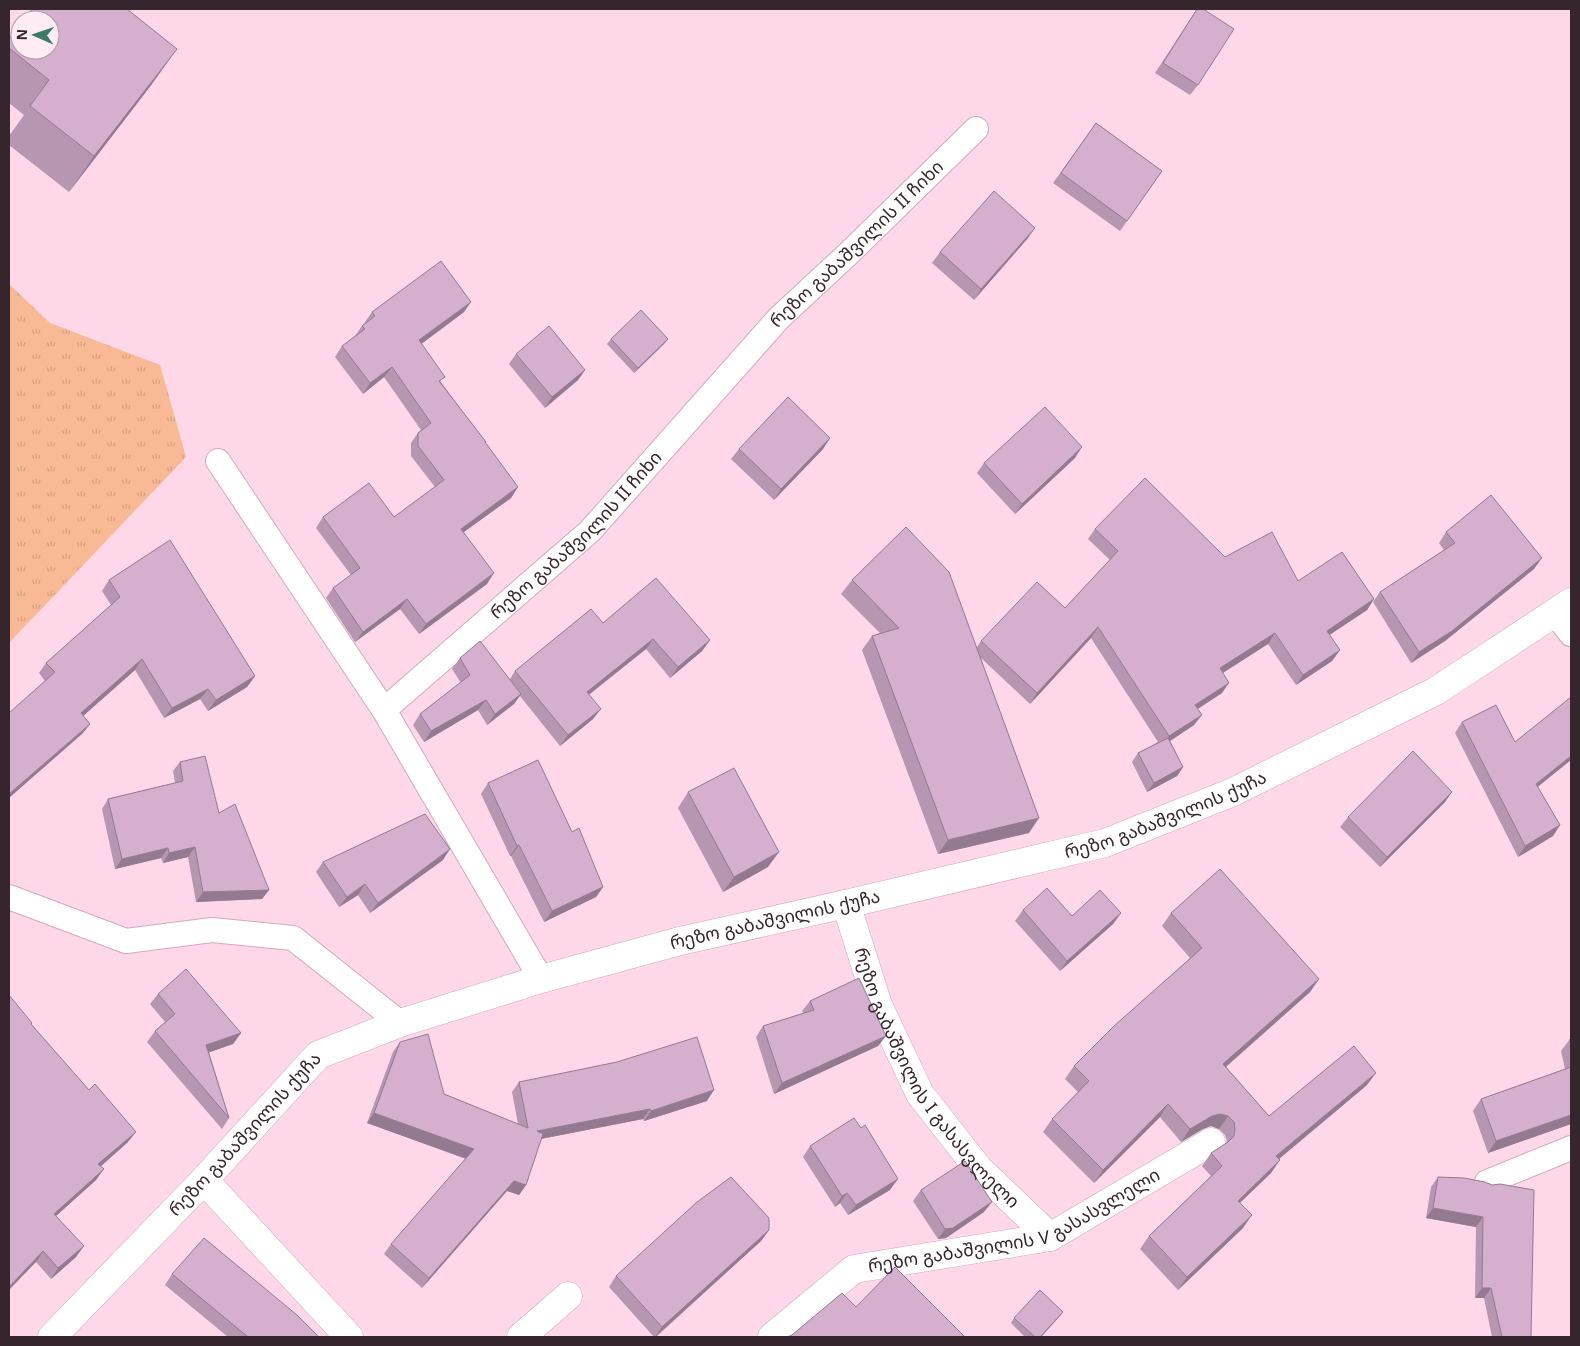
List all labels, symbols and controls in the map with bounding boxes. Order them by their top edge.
north arrow [10,10,60,60]
text: N [12,29,31,41]
street label: რეზო გაბაშვილის II ჩიხი [764,154,948,332]
street label: რეზო გაბაშვილის II ჩიხი [484,445,667,624]
street label: რეზო გაბაშვილის ქუჩა [1062,764,1270,863]
street label: რეზო გაბაშვილის ქუჩა [667,883,882,954]
street label: რეზო გაბაშვილის I გასასვლელი [849,944,1025,1213]
street label: რეზო გაბაშვილის ქუჩა [163,1046,326,1221]
street label: რეზო გაბაშვილის V გასასვლელი [866,1162,1164,1278]

